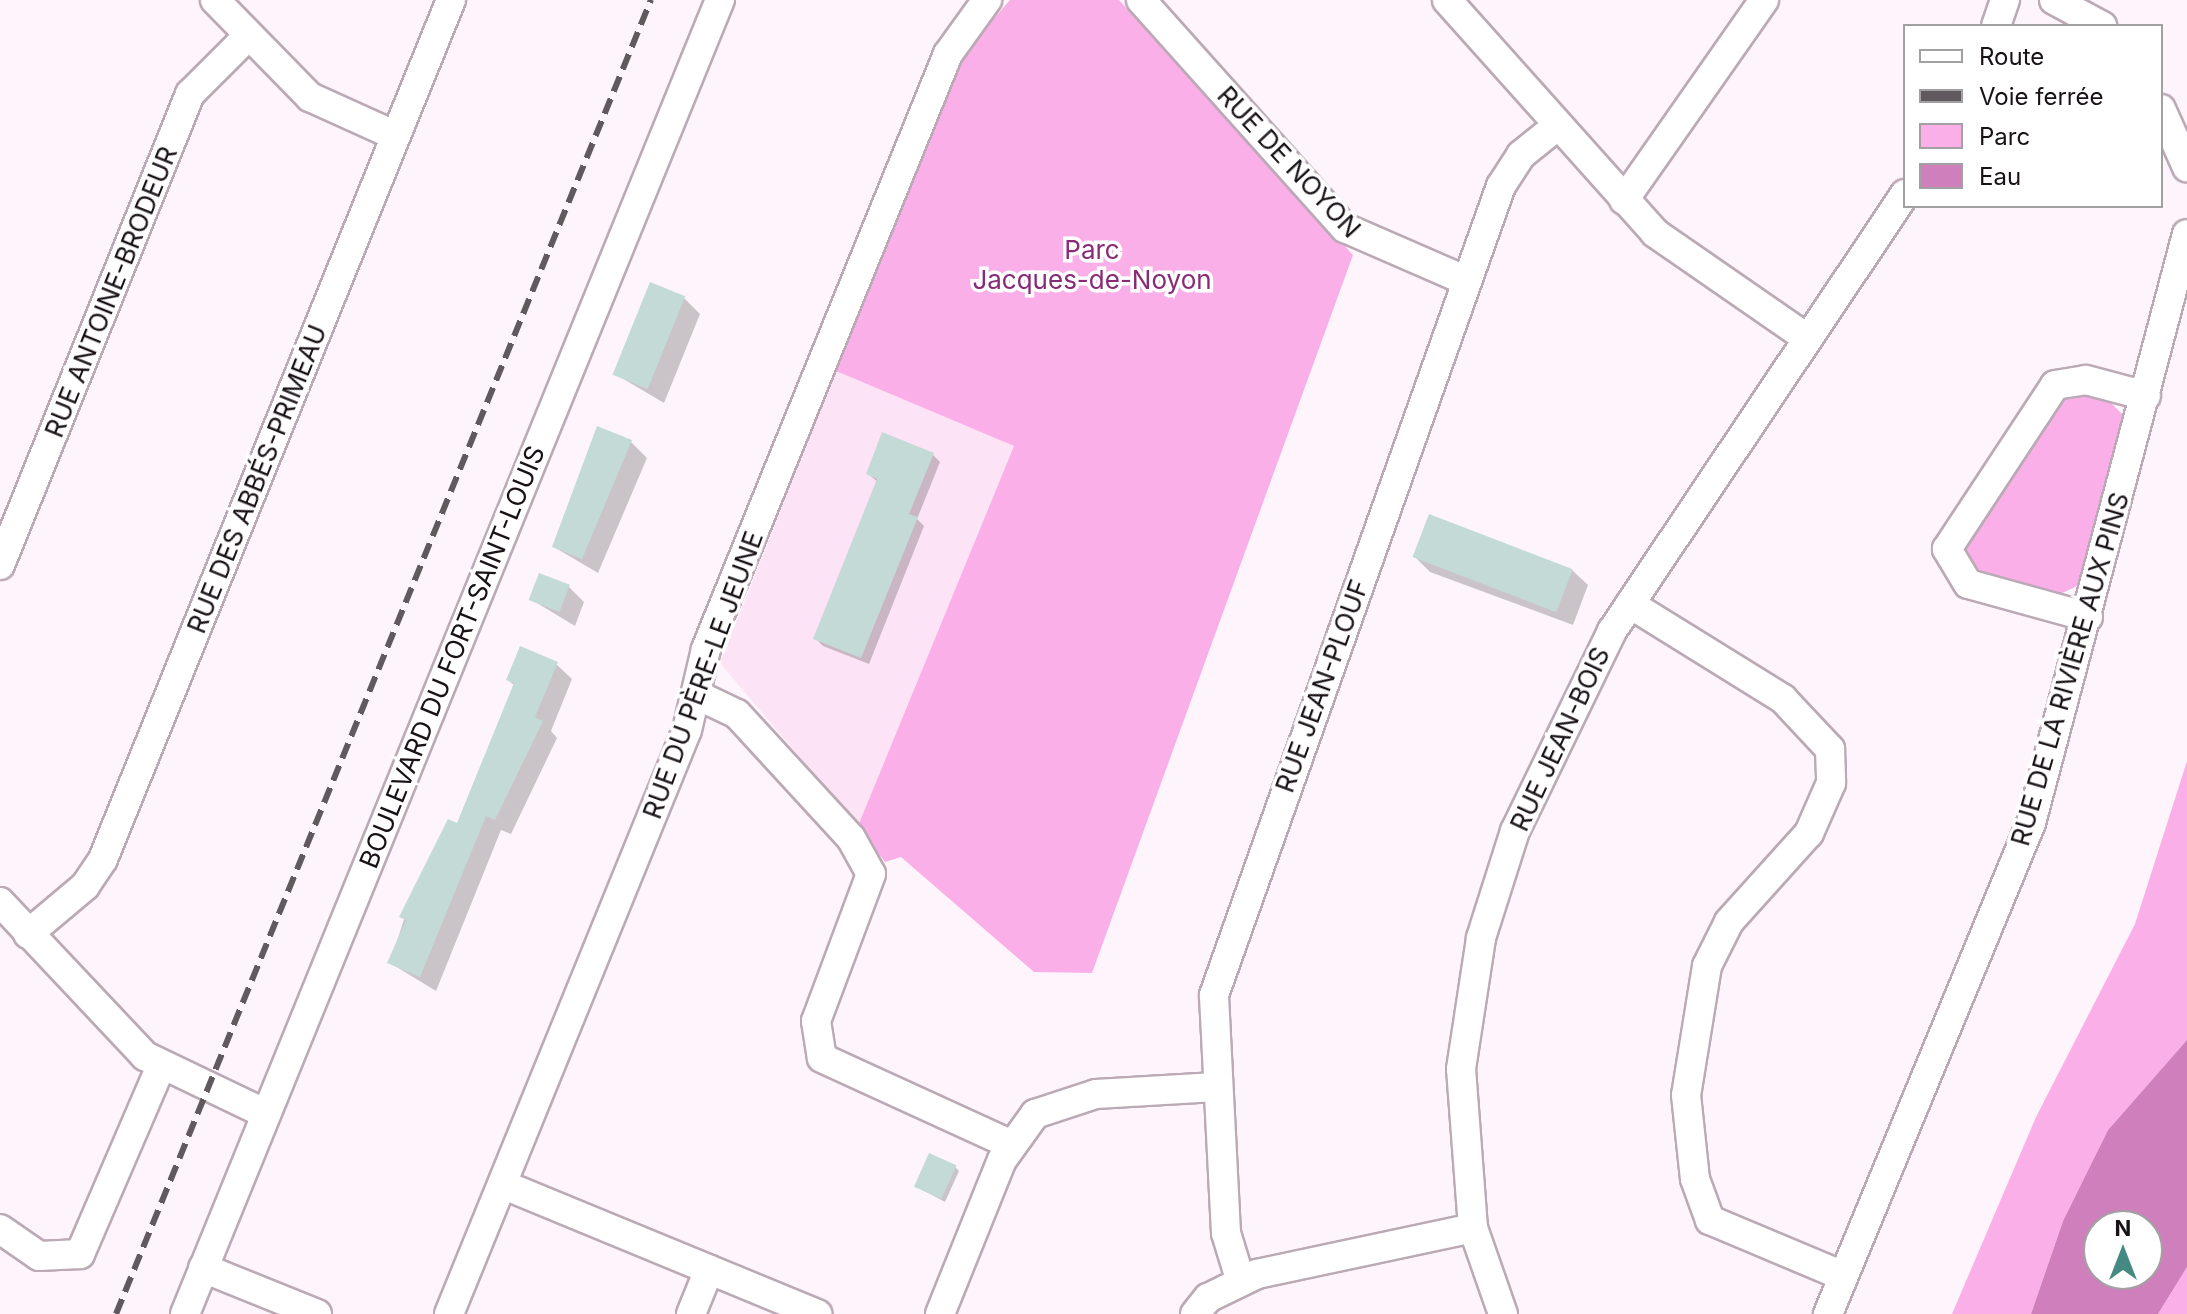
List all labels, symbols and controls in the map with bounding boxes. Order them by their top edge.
legend [1903,24,2163,208]
text: Route [1979,42,2044,71]
street label: RUE DE NOYON [1211,80,1367,244]
text: Voie ferrée [1979,82,2104,111]
text: Parc [1979,122,2030,151]
street label: RUE ANTOINE-BRODEUR [38,142,184,442]
text: Eau [1979,162,2021,191]
park label: Parc Jacques-de-Noyon [972,234,1212,296]
street label: RUE DES ABBÉS-PRIMEAU [181,320,333,638]
street label: BOULEVARD DU FORT-SAINT-LOUIS [353,441,551,873]
street label: RUE DE LA RIVIÈRE AUX PINS [2005,489,2135,849]
street label: RUE DU PÈRE-LE JEUNE [636,527,770,823]
street label: RUE JEAN-PLOUF [1269,575,1375,797]
street label: RUE JEAN-BOIS [1504,642,1616,836]
north arrow [2083,1210,2163,1290]
text: N [2115,1215,2131,1241]

